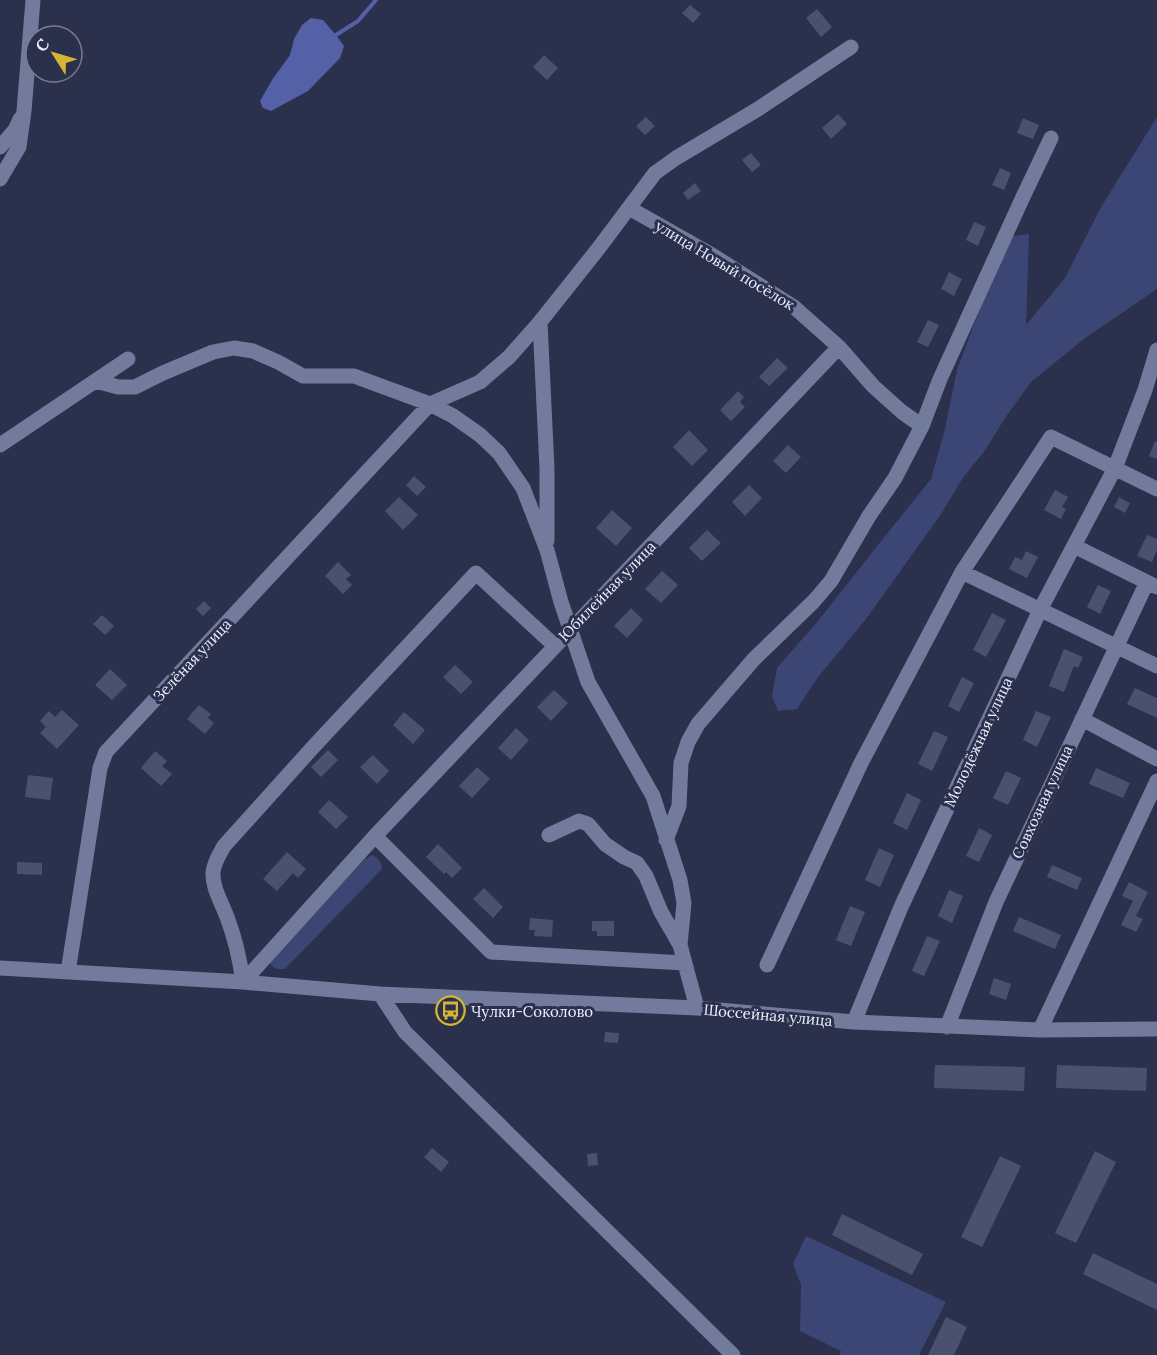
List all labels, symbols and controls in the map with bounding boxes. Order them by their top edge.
north arrow [24,24,84,84]
text: С [31,35,53,55]
street label: улица Новый посёлок [652,216,798,314]
street label: Юбилейная улица [554,537,660,645]
street label: Зелёная улица [149,614,235,705]
street label: Молодёжная улица [940,674,1017,810]
street label: Совхозная улица [1007,742,1077,862]
bus stop icon: Чулки-Соколово [434,995,466,1027]
street label: Шоссейная улица [703,1000,833,1030]
place label: Чулки-Соколово [471,1002,593,1021]

